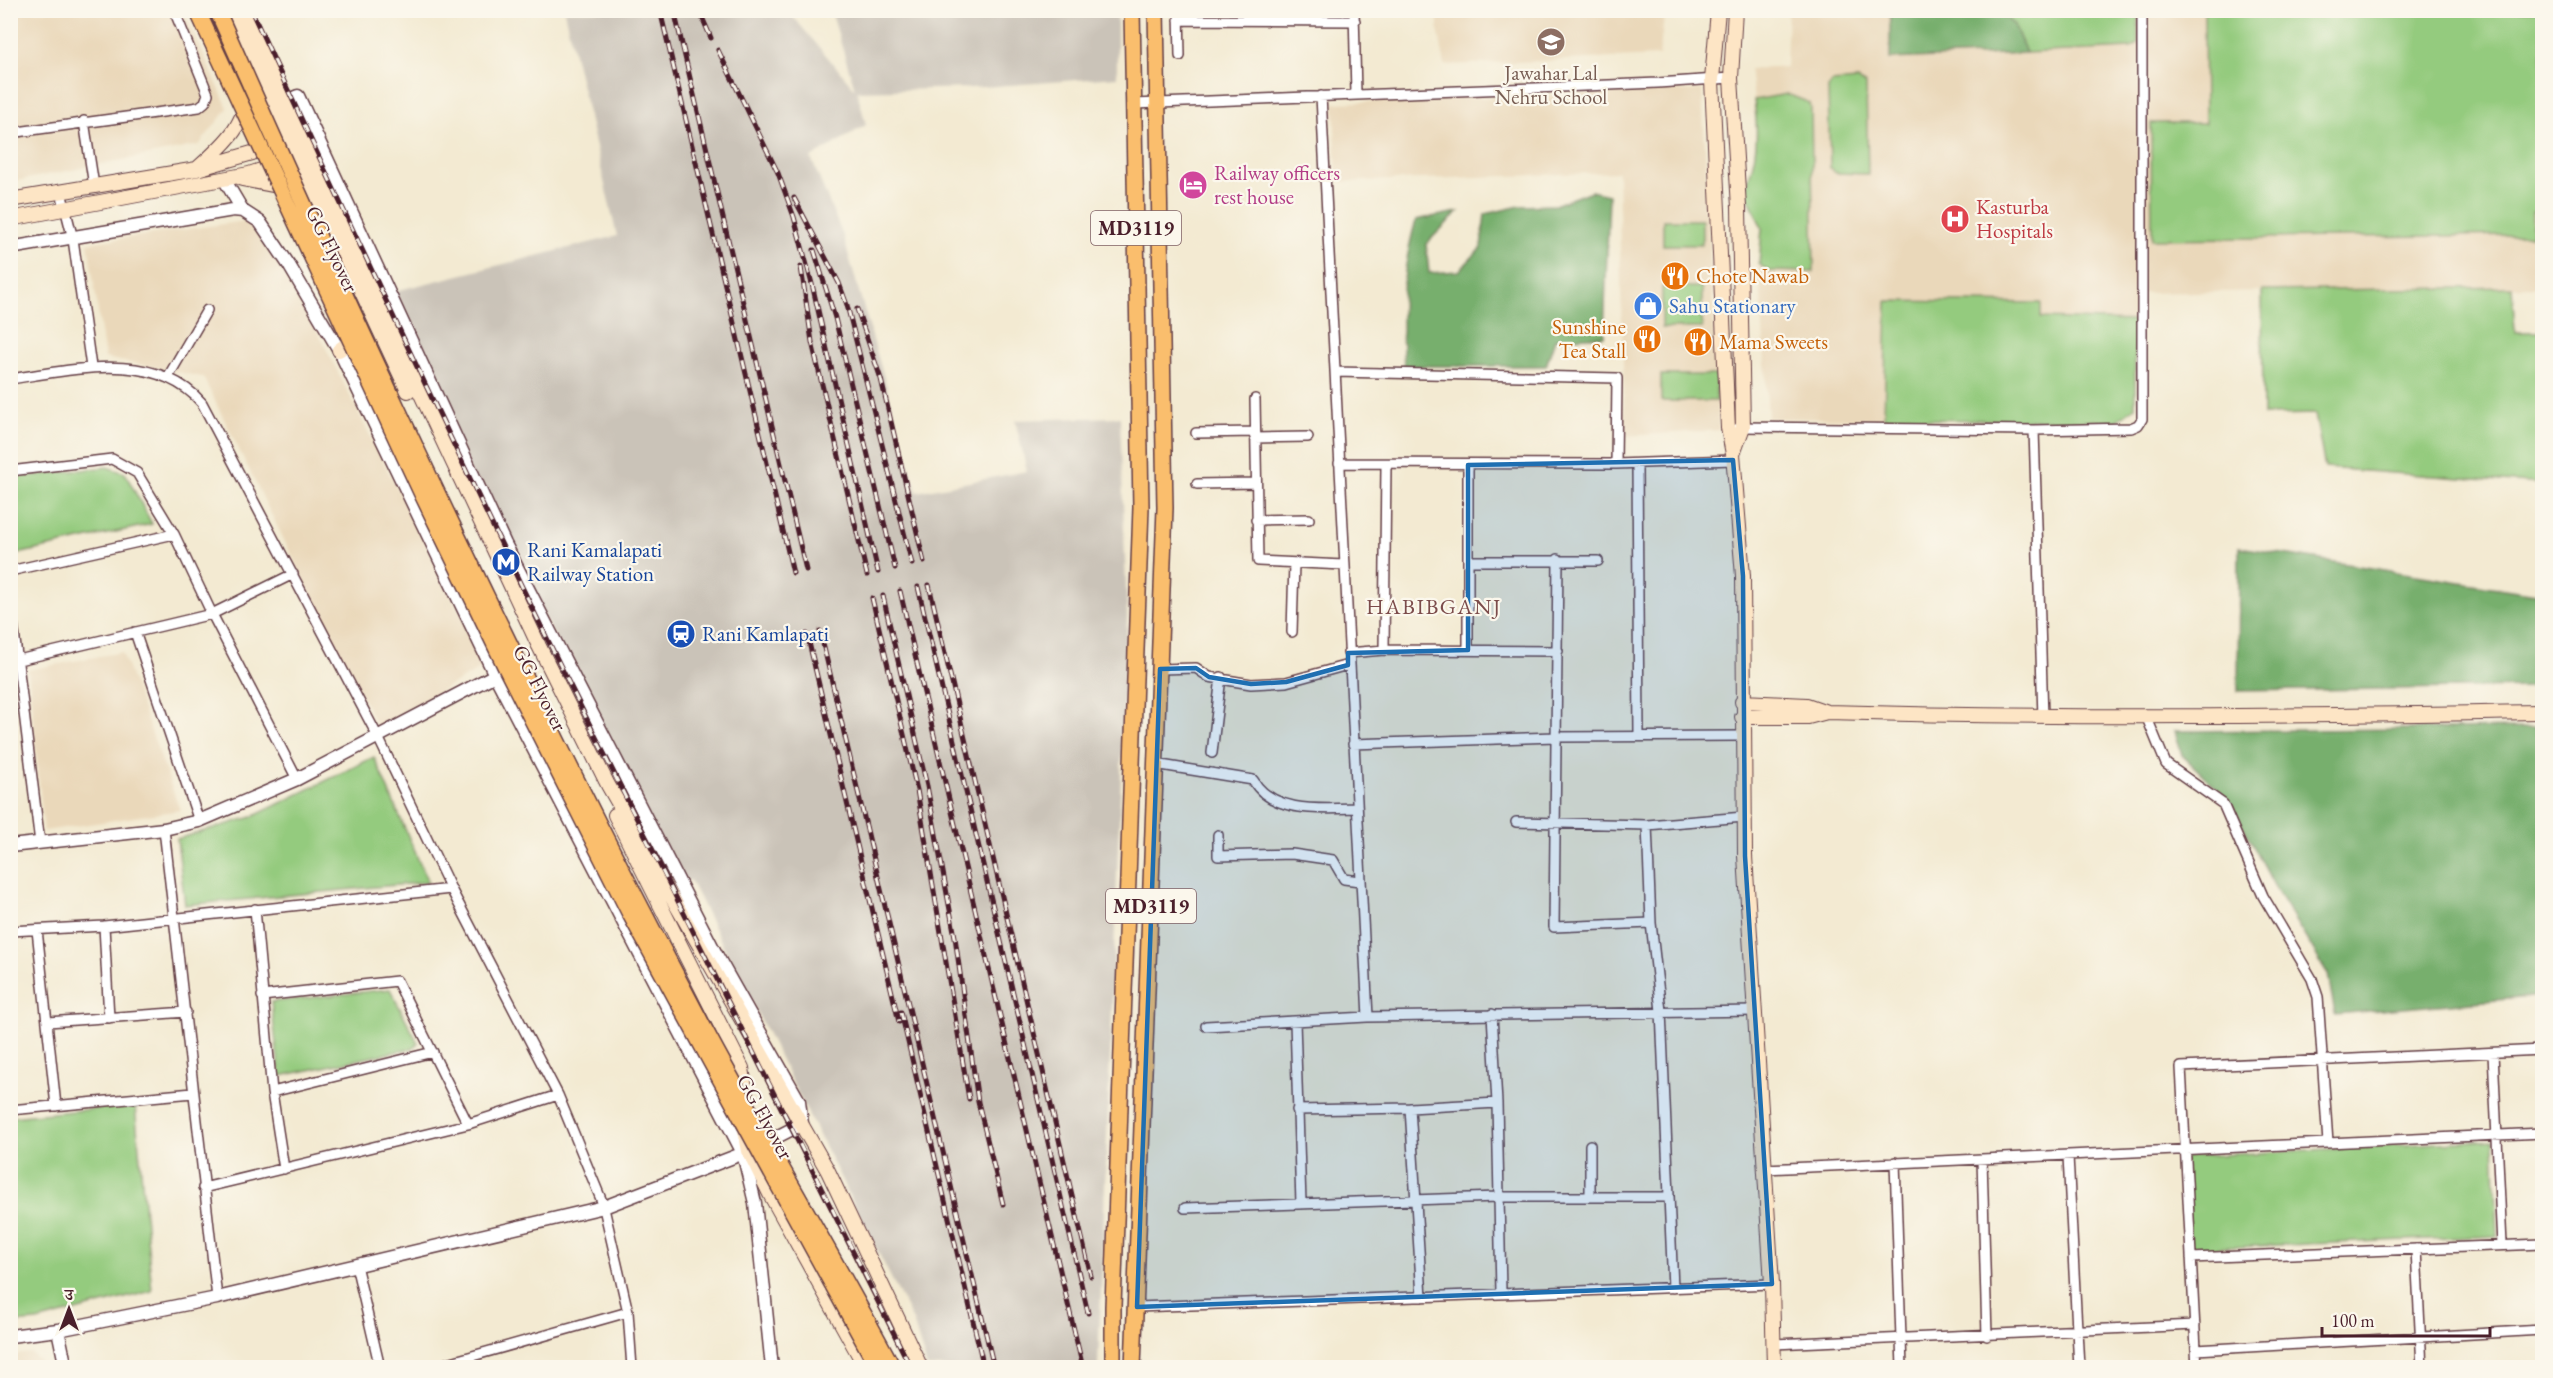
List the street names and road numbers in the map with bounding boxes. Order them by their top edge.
street label: GG Flyover [300,201,365,297]
road number: MD3119 [1091,211,1181,245]
street label: GG Flyover [507,640,574,735]
road number: MD3119 [1106,889,1196,923]
street label: GG Flyover [731,1069,800,1164]

